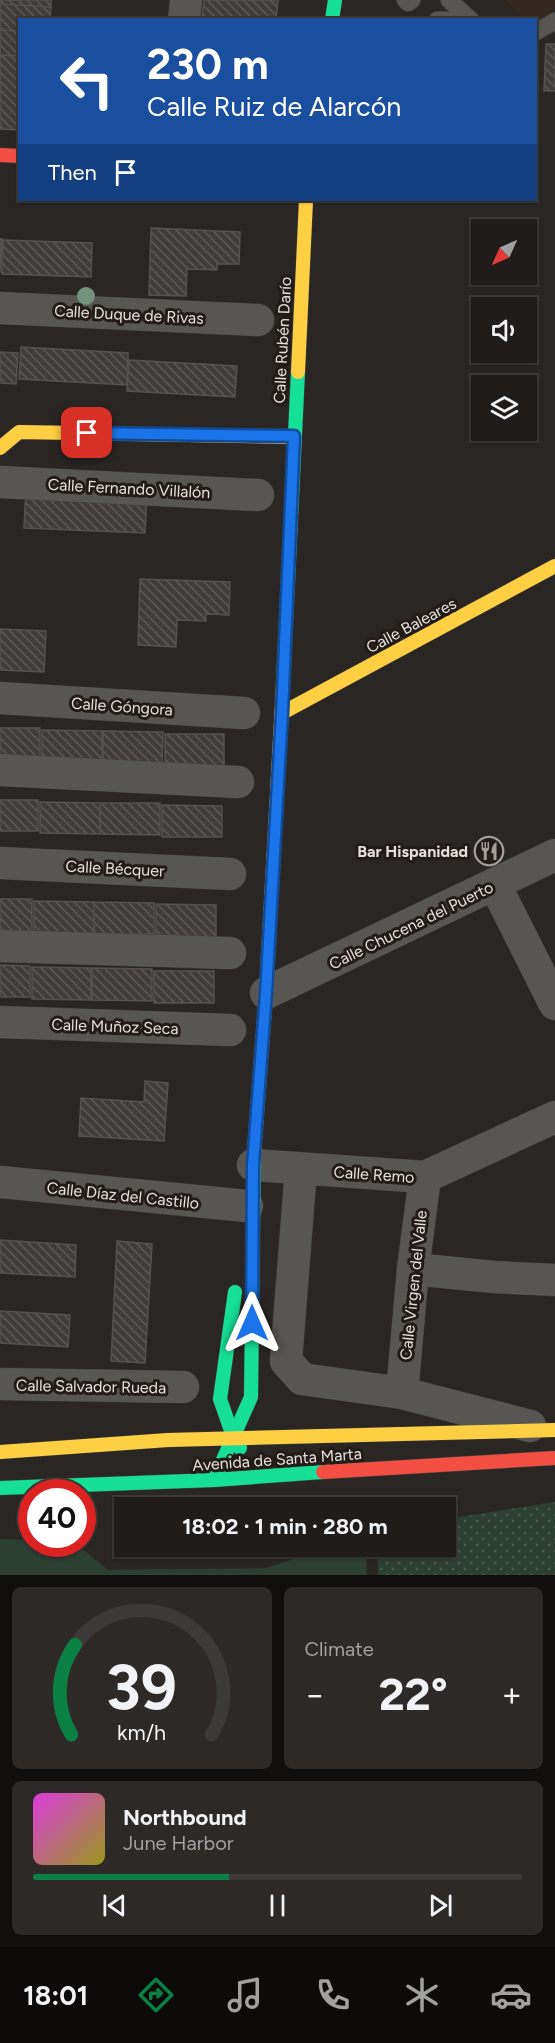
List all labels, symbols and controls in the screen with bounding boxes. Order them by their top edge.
text: 230 m [147,39,269,90]
icon: left [48,42,126,120]
text: Calle Ruiz de Alarcón [147,90,401,123]
icon: arrive [109,156,142,189]
text: Then [48,159,97,186]
north arrow [471,219,537,285]
map controls [471,219,537,441]
street label: Calle Rubén Darío [270,276,295,404]
button: sound [471,297,537,363]
street label: Calle Duque de Rivas [54,301,204,328]
button: layers [471,375,537,441]
pin [61,407,112,458]
icon: arrive [70,416,103,449]
street label: Calle Fernando Villalón [47,475,211,502]
street label: Calle Baleares [363,594,460,657]
street label: Calle Góngora [70,693,174,720]
restaurant icon: Bar Hispanidad [473,835,505,867]
place label: Bar Hispanidad [357,842,468,861]
street label: Calle Bécquer [65,856,165,881]
street label: Calle Chucena del Puerto [326,877,496,974]
street label: Calle Muñoz Seca [51,1015,179,1038]
street label: Calle Remo [333,1162,415,1187]
street label: Calle Díaz del Castillo [46,1178,200,1213]
street label: Calle Virgen del Valle [396,1209,431,1361]
position arrow [220,1291,284,1355]
street label: Calle Salvador Rueda [16,1376,166,1397]
street label: Avenida de Santa Marta [192,1444,362,1475]
speed limit sign: 40 [18,1479,96,1557]
text: 18:02 · 1 min · 280 m [182,1513,388,1540]
text: Climate [305,1637,374,1661]
text: 39 [106,1650,177,1725]
text: 22° [379,1667,448,1721]
text: − [305,1675,325,1714]
text: + [501,1675,522,1714]
text: km/h [117,1720,166,1745]
text: Northbound [123,1804,247,1831]
text: June Harbor [123,1831,234,1855]
icon: previous [98,1889,131,1922]
icon: pause [261,1889,294,1922]
icon: next [424,1889,457,1922]
icon: directions [135,1974,177,2016]
icon: music [224,1974,266,2016]
icon: phone [312,1974,354,2016]
icon: climate [401,1974,443,2016]
icon: car [490,1974,532,2016]
text: 18:01 [23,1979,88,2012]

